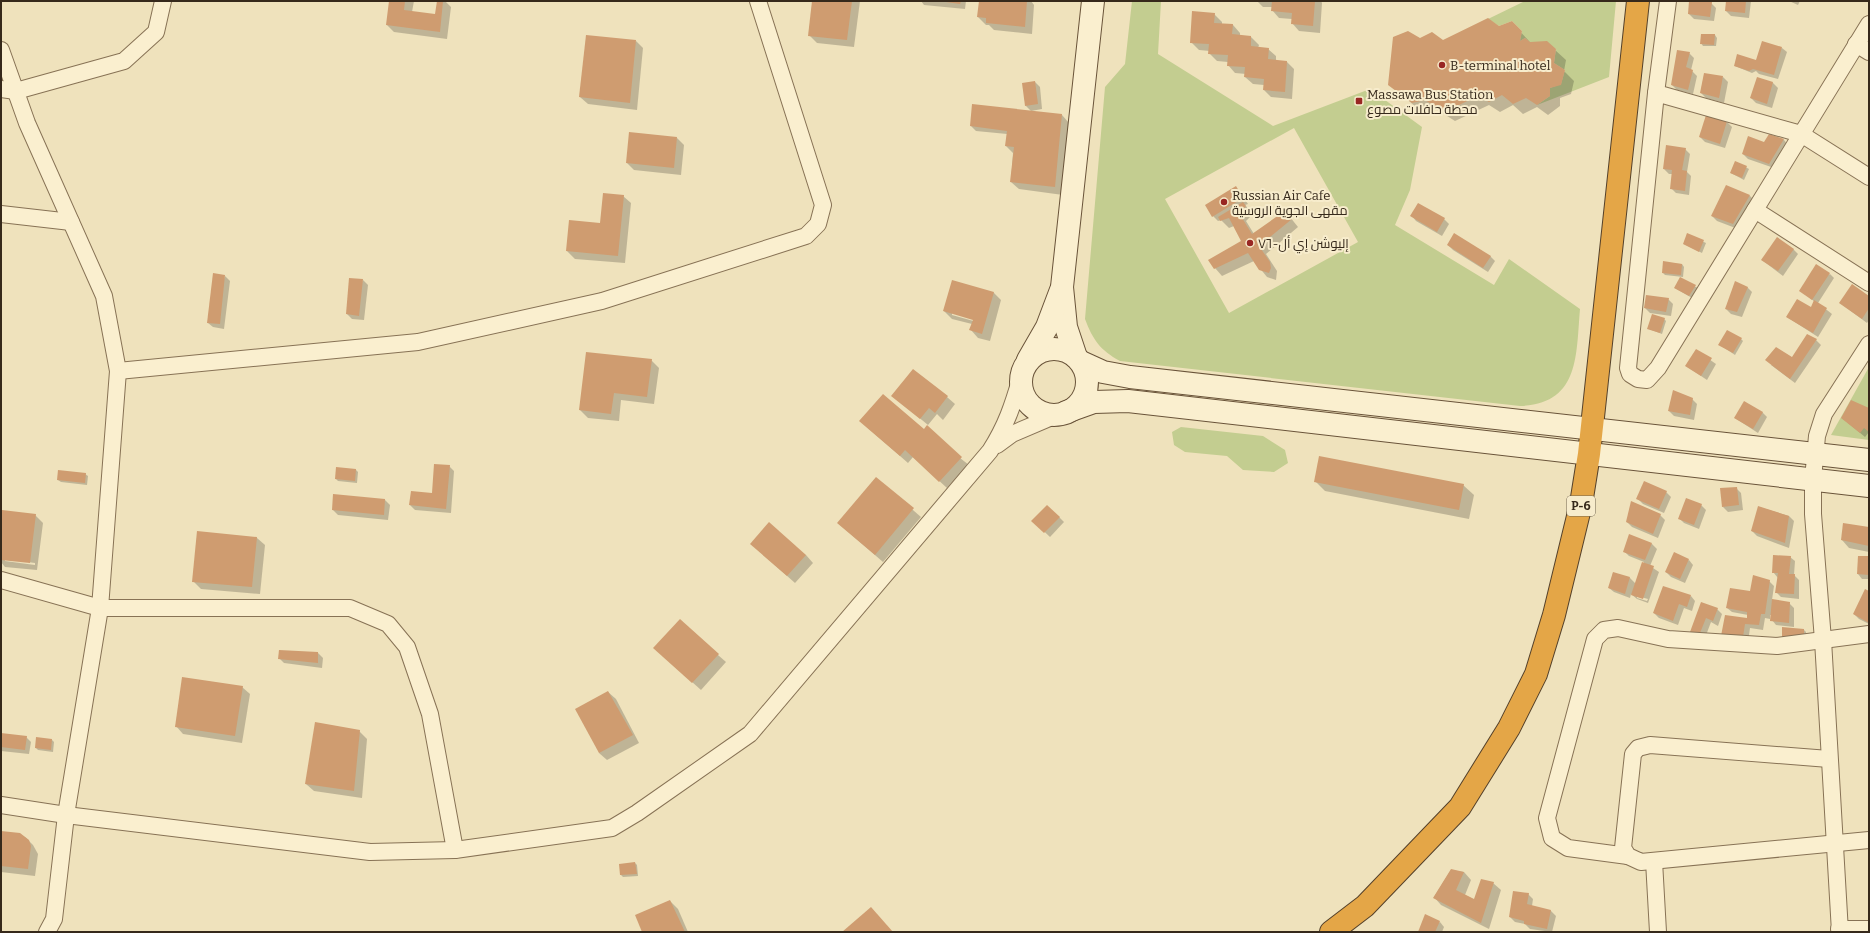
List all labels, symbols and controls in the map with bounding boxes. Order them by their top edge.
place label: B-terminal hotel [1450,58,1551,73]
marker: B-terminal hotel [1437,60,1447,70]
place label: Massawa Bus Station محطة حافلات مصوع [1367,87,1494,118]
marker: Massawa Bus Station محطة حافلات مصوع [1354,96,1364,106]
place label: Russian Air Cafe مقهى الجوية الروسية [1232,188,1347,218]
marker: Russian Air Cafe مقهى الجوية الروسية [1219,197,1229,207]
place label: إليوشن إي أل-٧٦ [1258,235,1349,254]
marker: إليوشن إي أل-٧٦ [1245,238,1255,248]
road number: P-6 [1567,496,1595,516]

